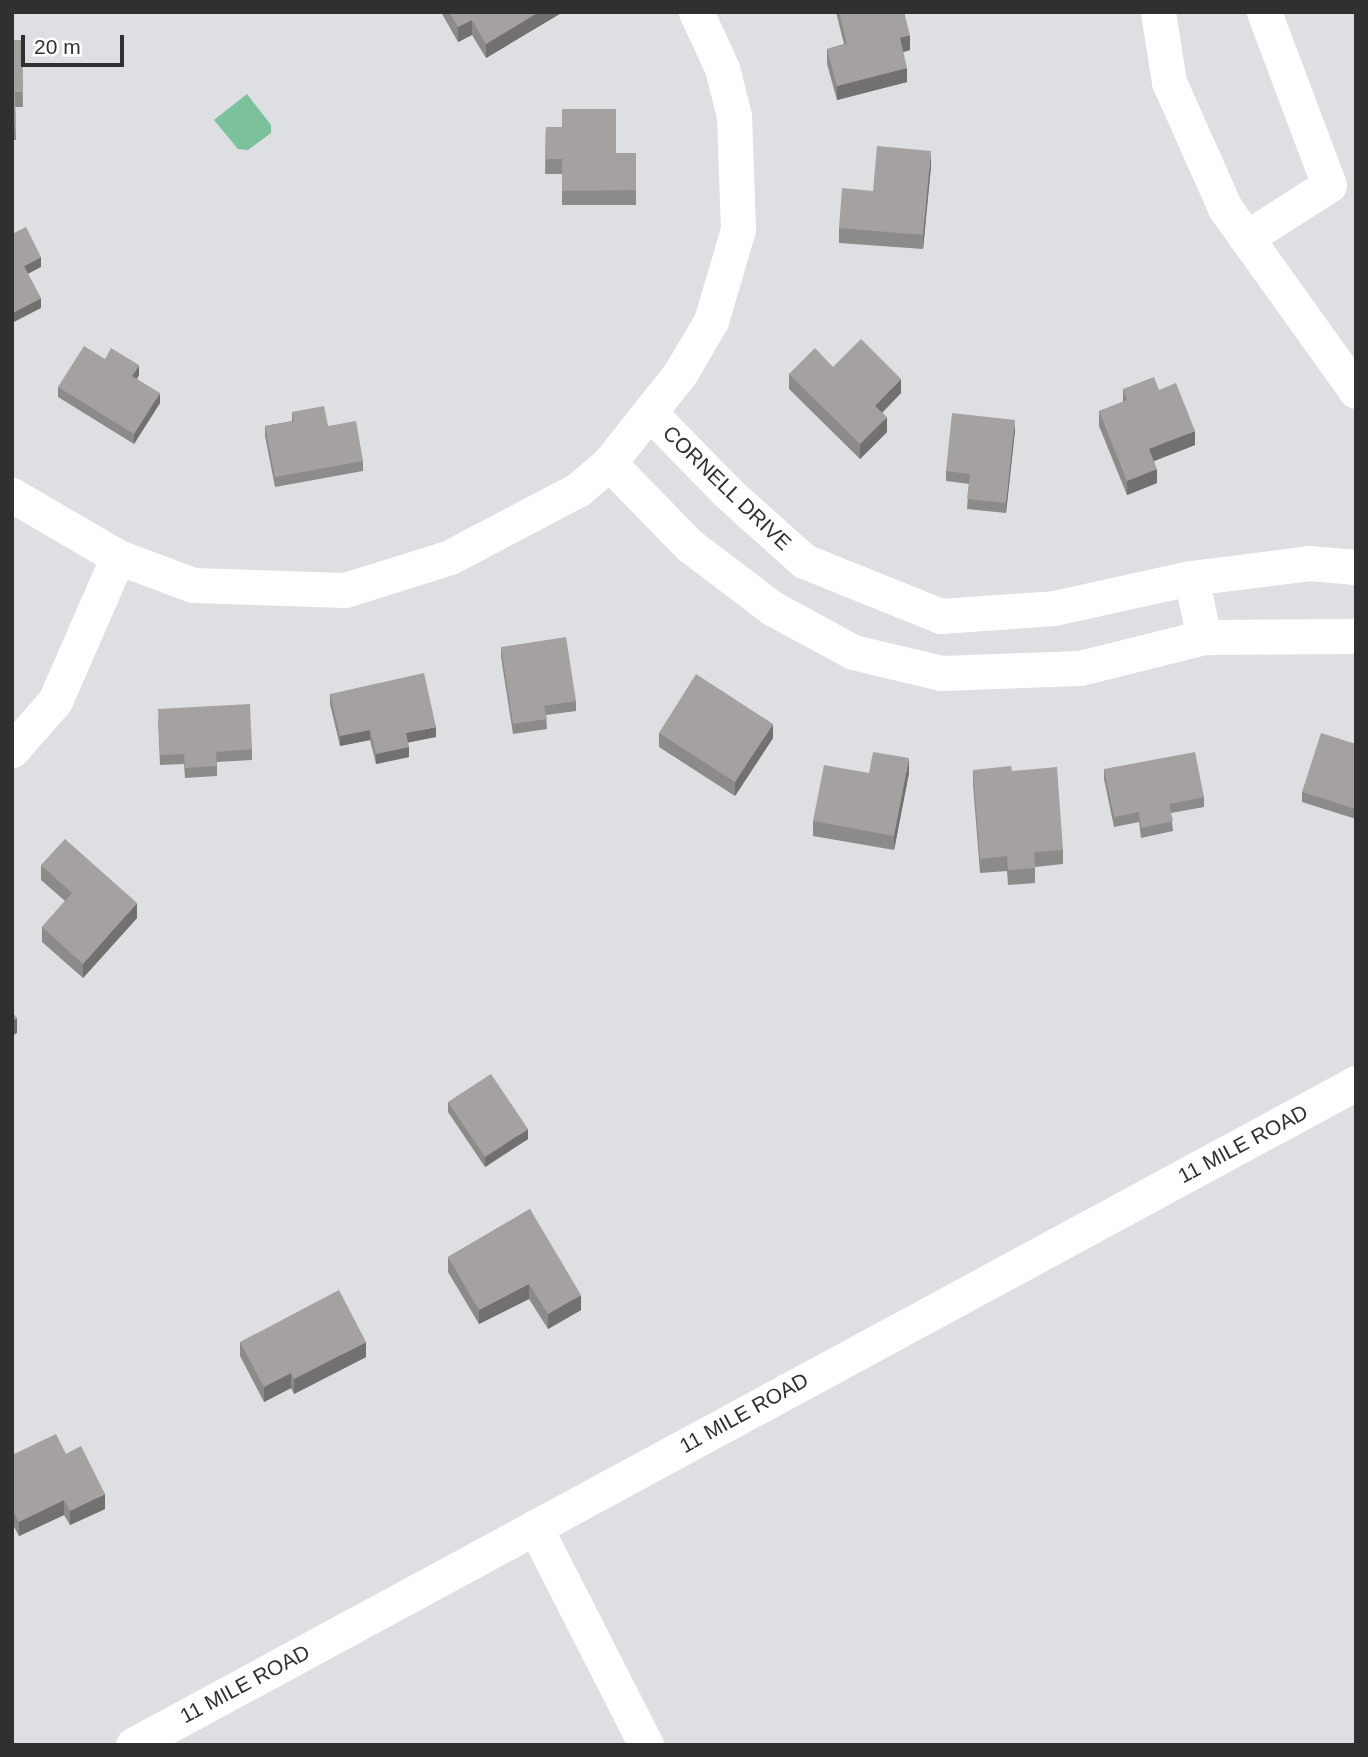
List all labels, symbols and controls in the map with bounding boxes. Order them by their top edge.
scale bar [24,21,128,65]
text: 20 m [34,35,81,58]
street label: CORNELL DRIVE [657,420,797,556]
street label: 11 MILE ROAD [1174,1099,1312,1189]
street label: 11 MILE ROAD [675,1367,813,1459]
street label: 11 MILE ROAD [176,1639,314,1729]

